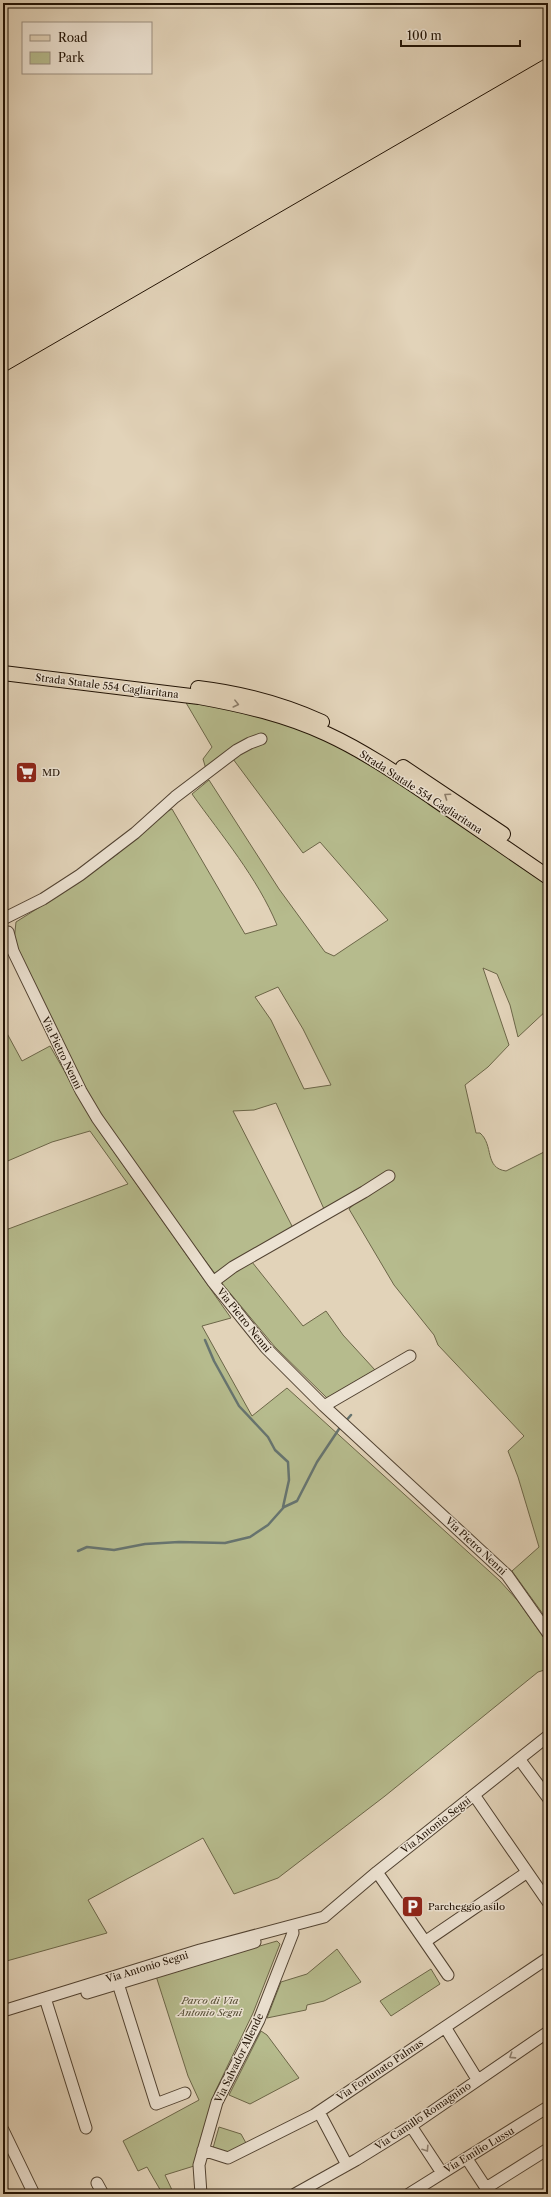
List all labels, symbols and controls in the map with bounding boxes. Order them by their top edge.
legend [22,22,152,74]
scale bar [401,22,520,48]
text: 100 m [407,28,442,43]
text: Road [58,30,88,45]
text: Park [58,50,85,65]
street label: Strada Statale 554 Cagliaritana [35,671,180,701]
one-way arrow [232,699,239,708]
street label: Strada Statale 554 Cagliaritana [357,747,486,837]
supermarket icon: MD [14,759,40,785]
place label: MD [42,766,60,779]
one-way arrow [444,794,451,801]
street label: Via Pietro Nenni [38,1014,85,1091]
street label: Via Pietro Nenni [213,1284,274,1355]
street label: Via Pietro Nenni [442,1514,509,1578]
street label: Via Antonio Segni [398,1794,474,1857]
parking icon: Parcheggio asilo [399,1893,425,1919]
place label: Parcheggio asilo [428,1900,505,1913]
street label: Via Antonio Segni [103,1948,190,1986]
park label: Parco di Via Antonio Segni [176,1994,243,2019]
street label: Via Salvador Allende [211,2011,266,2106]
street label: Via Fortunato Palmas [333,2036,426,2104]
one-way arrow [509,2052,516,2059]
street label: Via Camillo Romagnino [372,2079,474,2154]
street label: Via Emilio Lussu [441,2124,517,2177]
one-way arrow [422,2145,429,2152]

